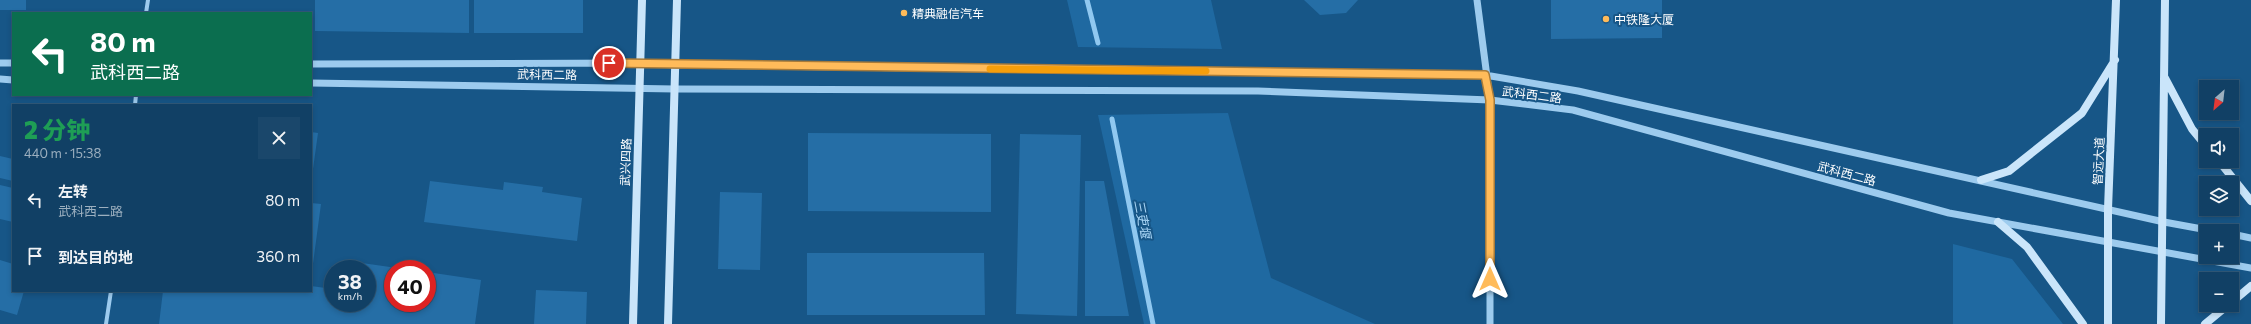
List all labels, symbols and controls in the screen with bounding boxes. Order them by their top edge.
place label: 精典融信汽车 [912,6,984,20]
marker: 精典融信汽车 [899,8,909,18]
place label: 中铁隆大厦 [1614,12,1674,26]
marker: 中铁隆大厦 [1601,14,1611,24]
text: 80 m [90,24,156,58]
icon: left [24,28,76,80]
pin [592,46,626,80]
icon: arrive [598,52,620,74]
text: 武科西二路 [90,61,180,83]
street label: 武科西二路 [517,66,577,82]
north arrow [2199,80,2239,120]
map controls [2199,80,2239,312]
street label: 武科西二路 [1501,83,1563,105]
text: 2 分钟 [24,115,90,144]
button: close [258,117,300,159]
button: sound [2199,128,2239,168]
street label: 智远大道 [2090,137,2106,185]
street label: 武兴四路 [617,138,633,186]
text: 440 m · 15:38 [24,145,101,161]
street label: 武科西二路 [1816,158,1878,188]
button: layers [2199,176,2239,216]
text: 左转 [58,182,88,200]
icon: left [24,189,46,211]
text: 80 m [265,191,300,209]
water label: 三吏堰 [1131,198,1155,242]
text: 武科西二路 [58,203,123,219]
button: + [2199,224,2239,264]
icon: arrive [24,245,46,267]
text: 360 m [257,247,300,265]
text: 到达目的地 [58,248,133,266]
position arrow [1469,258,1511,300]
speed limit sign: 40 [384,260,436,312]
text: 38 [338,269,362,293]
button: − [2199,272,2239,312]
text: km/h [338,290,362,302]

